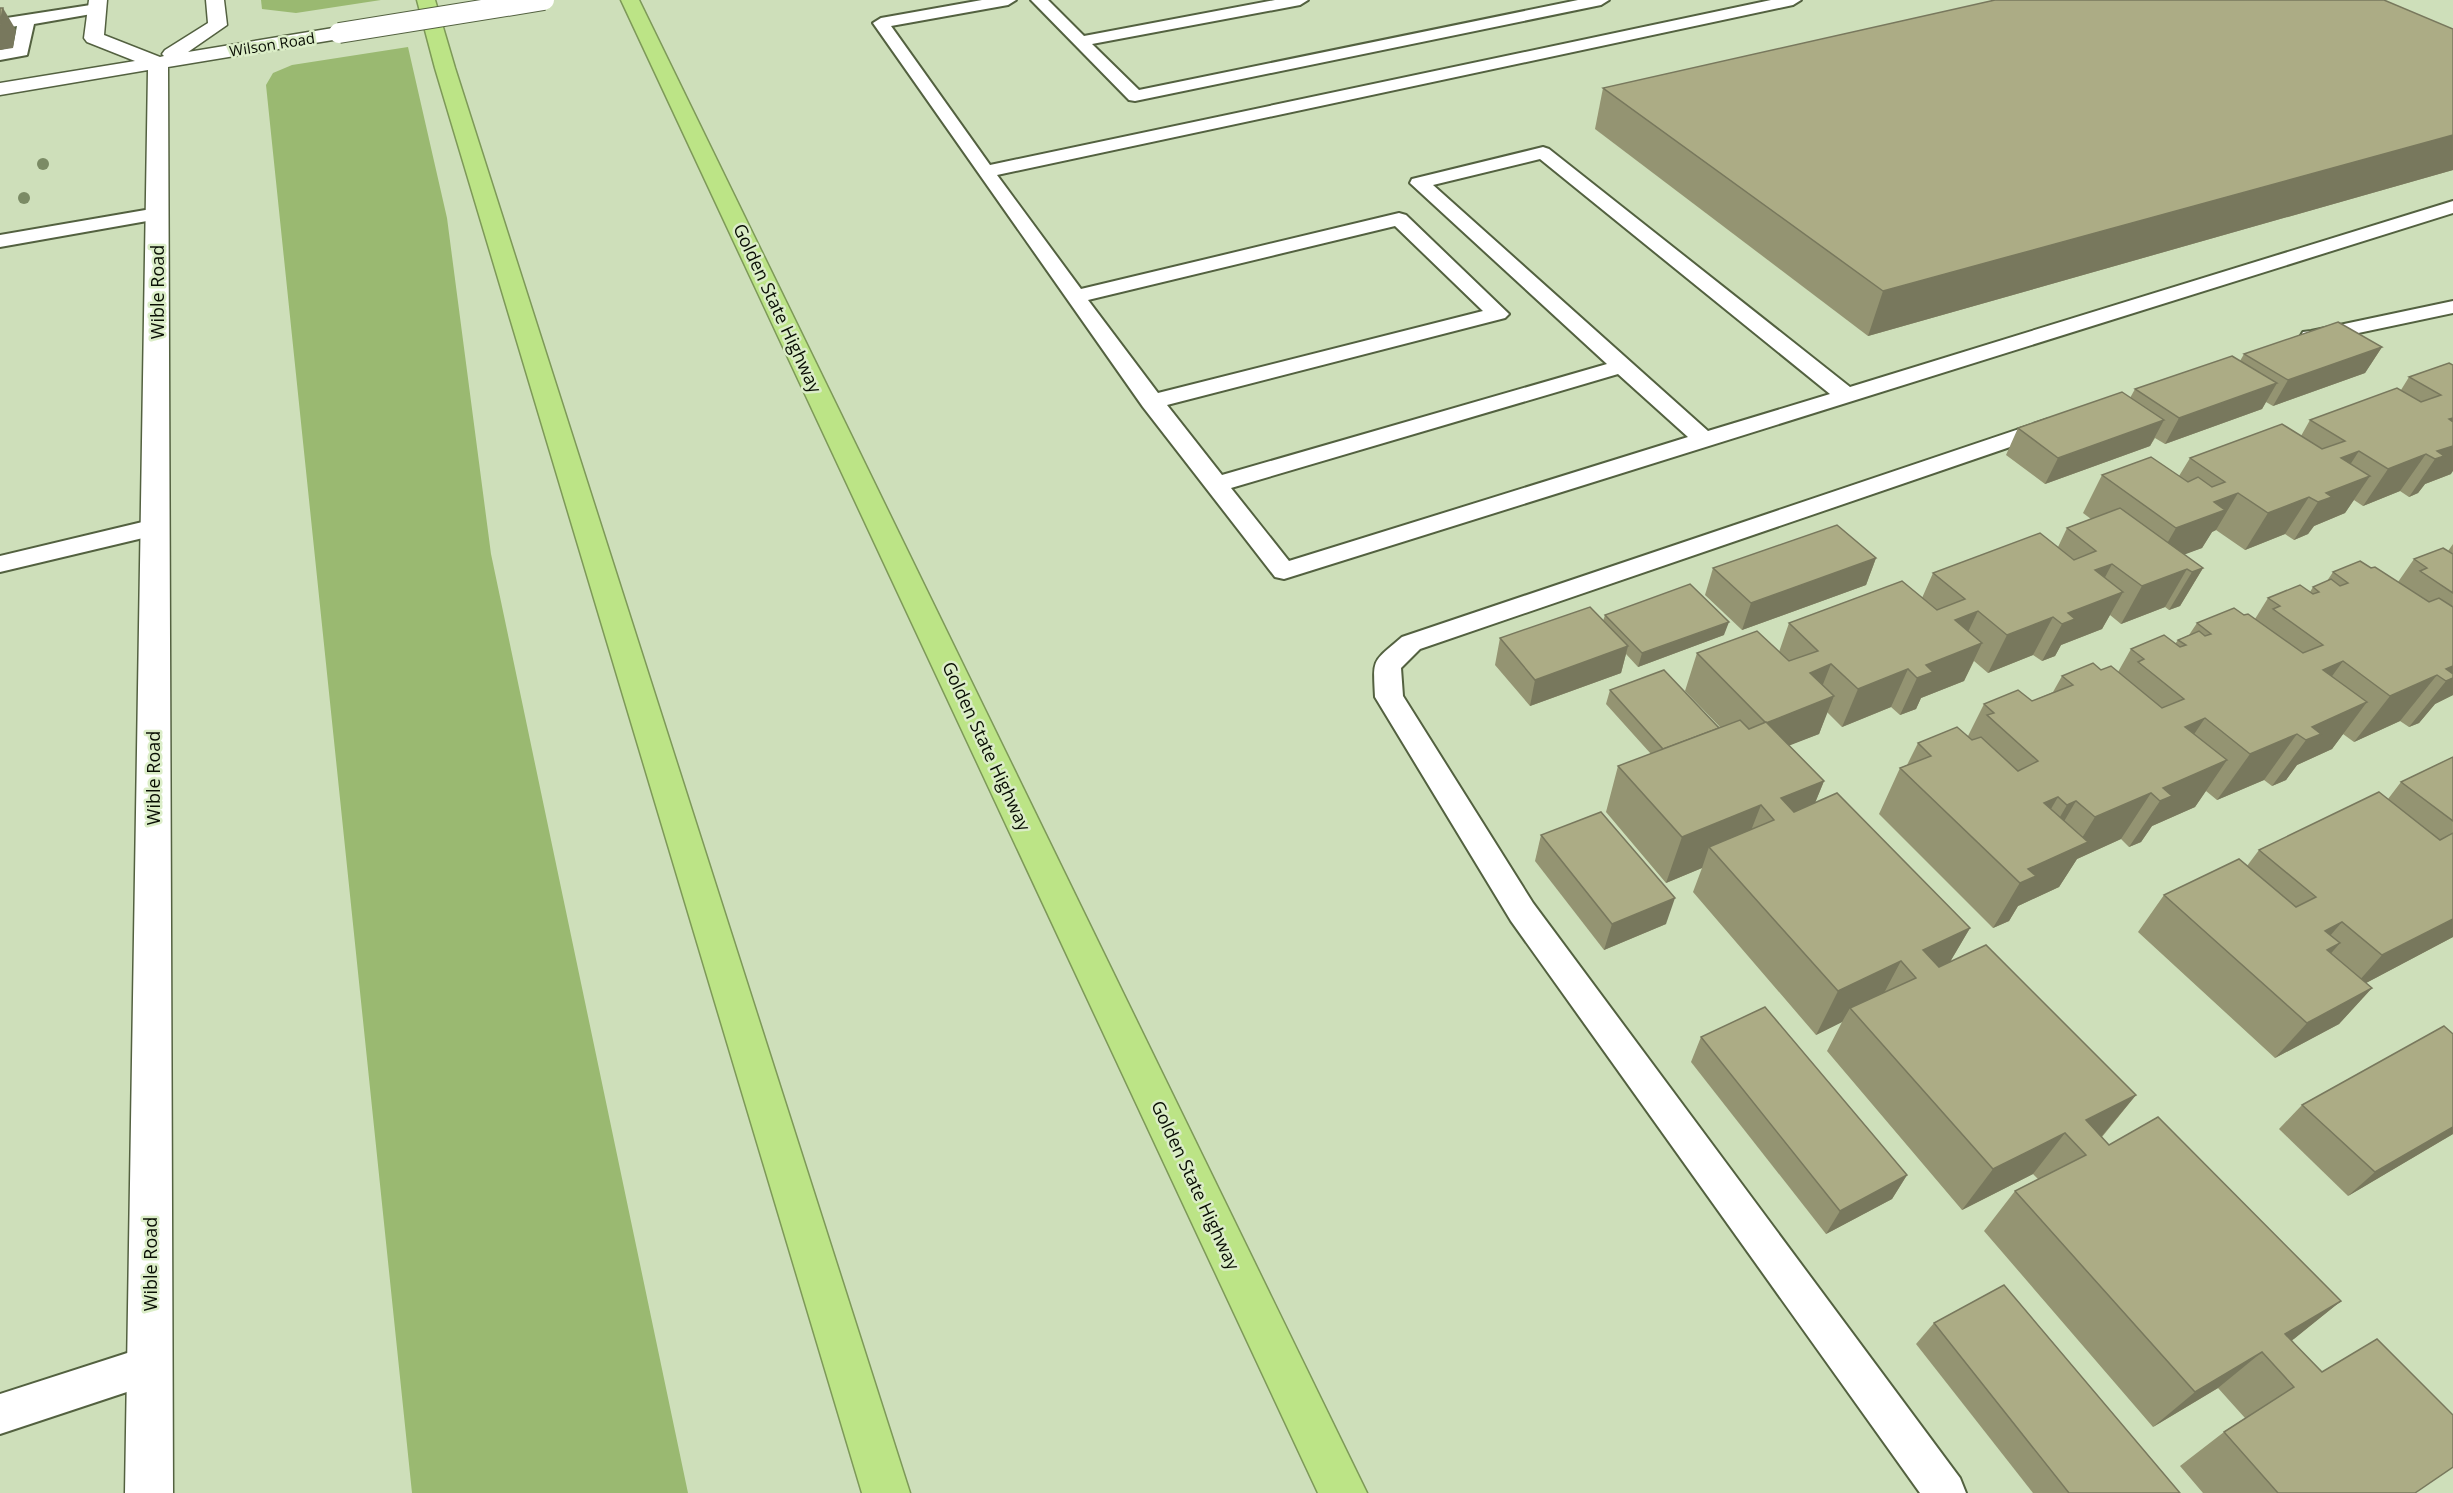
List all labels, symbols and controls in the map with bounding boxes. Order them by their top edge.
street label: Wilson Road [228,27,316,61]
street label: Golden State Highway [728,219,828,398]
street label: Wible Road [145,245,169,339]
street label: Golden State Highway [937,657,1037,836]
street label: Wible Road [141,731,165,825]
street label: Golden State Highway [1146,1096,1246,1275]
street label: Wible Road [138,1217,162,1311]

